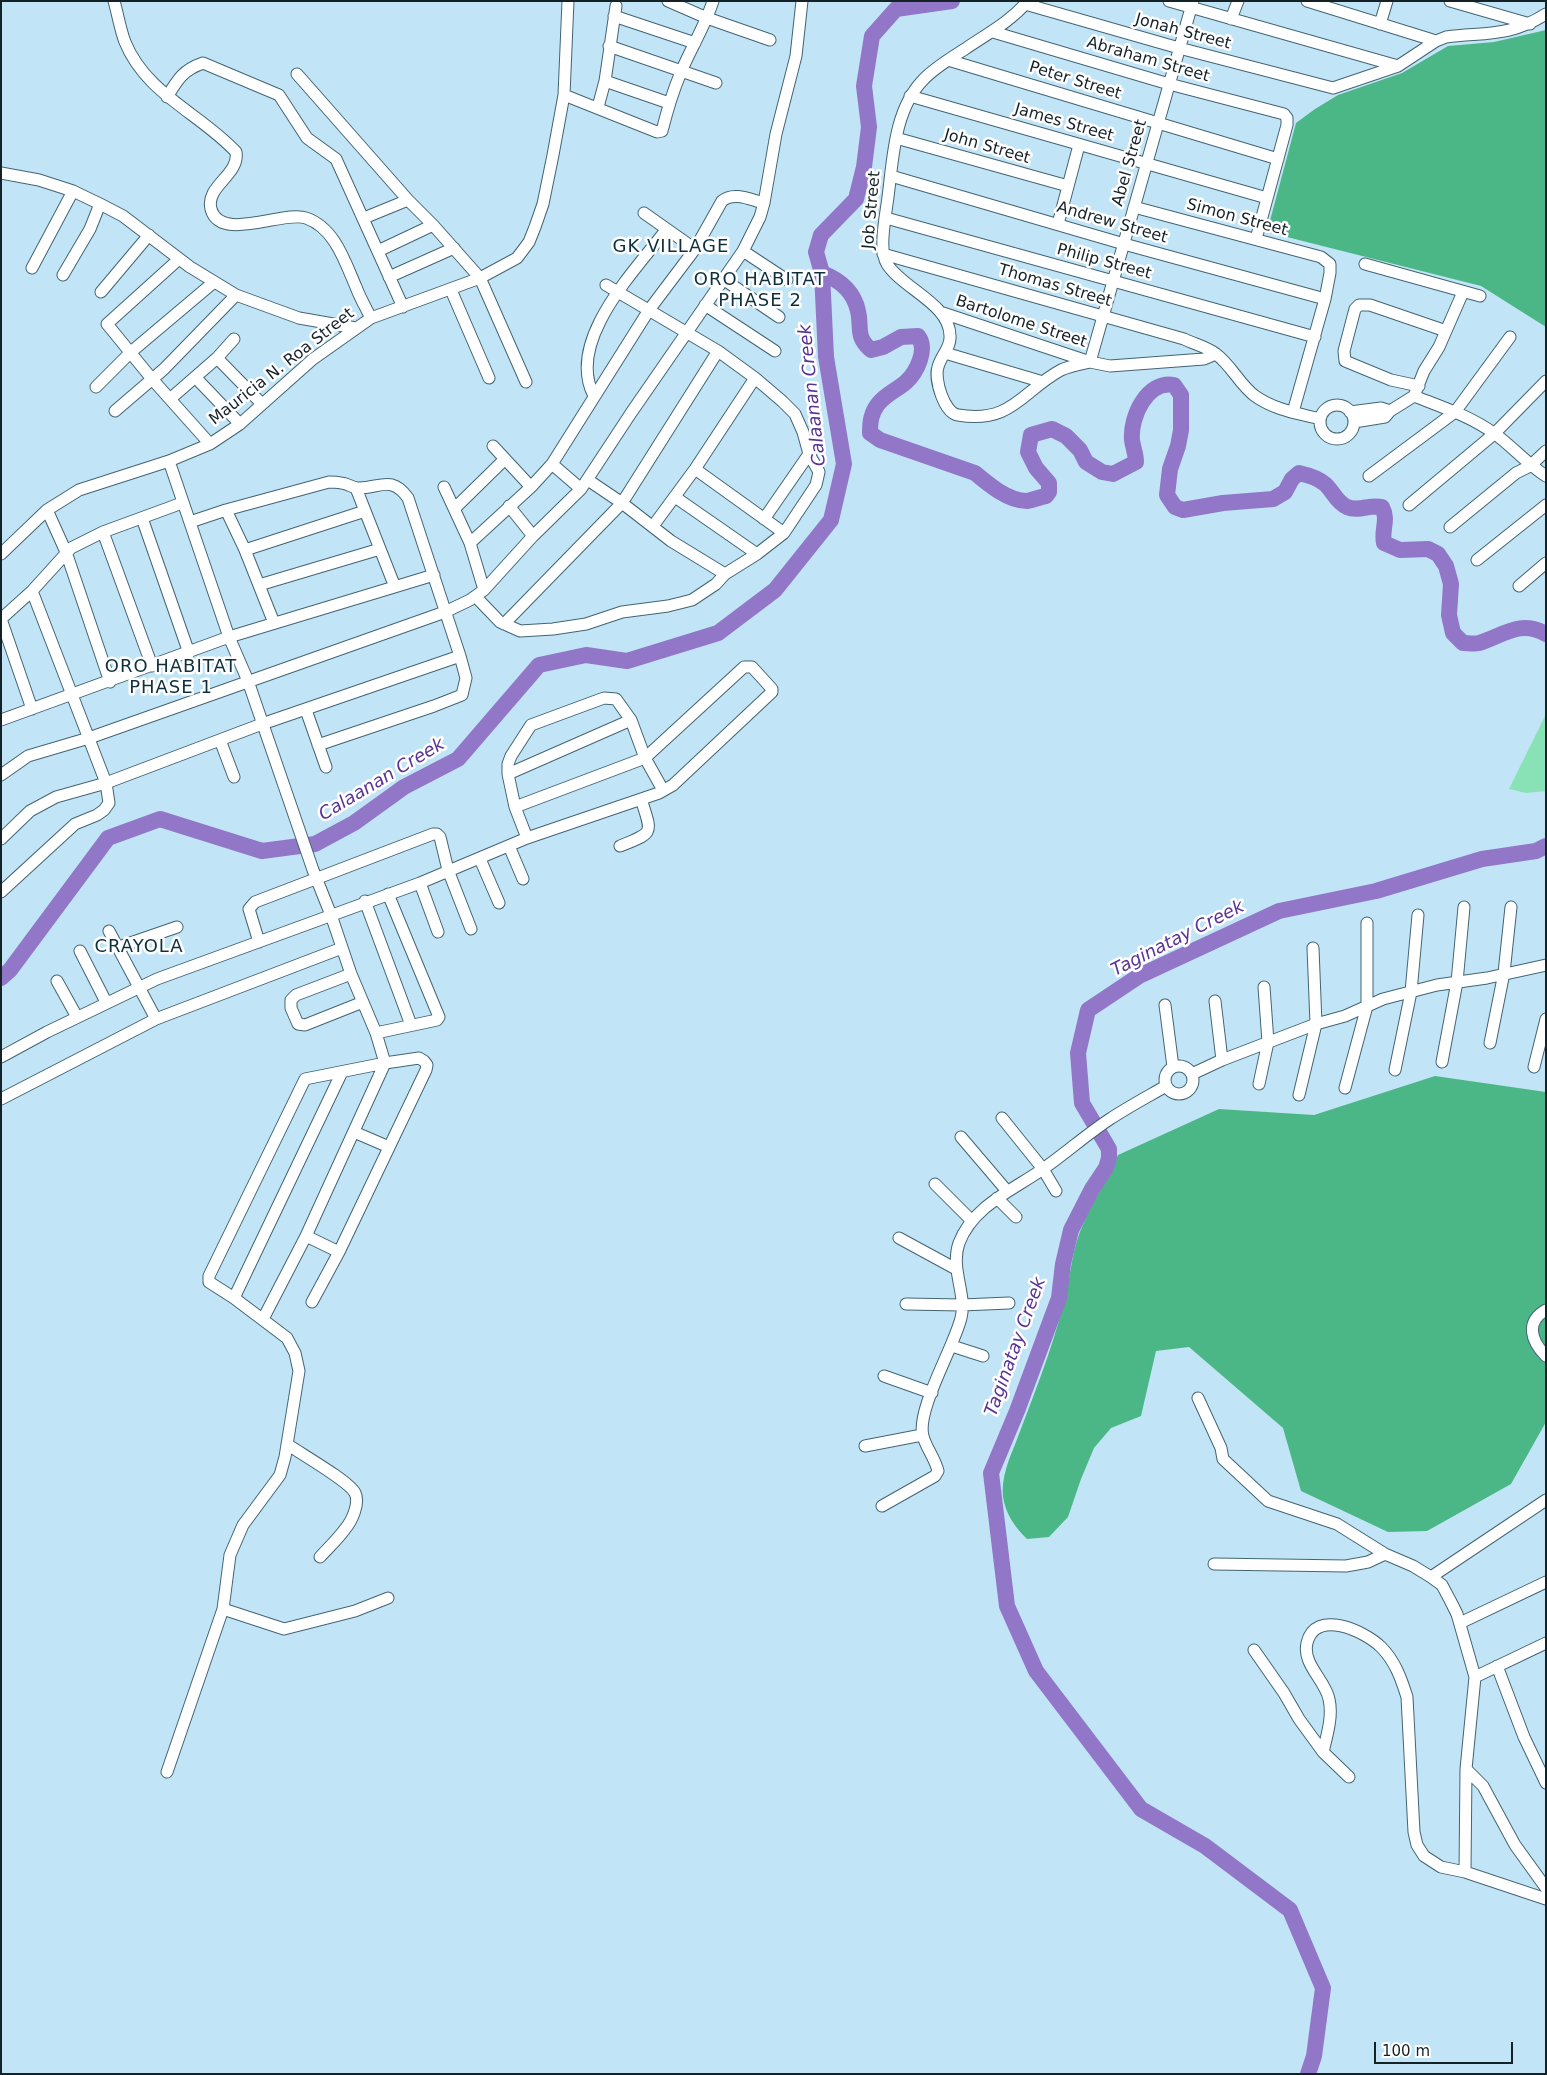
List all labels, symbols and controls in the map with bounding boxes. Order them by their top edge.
street label: Jonah Street [1133,10,1233,54]
street label: Abraham Street [1084,33,1212,87]
street label: Peter Street [1027,58,1123,104]
street label: James Street [1012,100,1116,146]
street label: Abel Street [1108,118,1152,208]
street label: John Street [942,126,1032,168]
street label: Job Street [859,170,885,250]
street label: Simon Street [1184,195,1290,241]
street label: Andrew Street [1055,198,1169,248]
district label: GK VILLAGE [611,236,731,258]
street label: Philip Street [1055,240,1153,284]
street label: Thomas Street [996,261,1114,311]
district label: ORO HABITAT PHASE 2 [692,269,828,312]
street label: Bartolome Street [953,292,1089,352]
street label: Mauricia N. Roa Street [206,304,358,430]
water label: Calaanan Creek [795,323,831,467]
district label: ORO HABITAT PHASE 1 [103,656,239,699]
water label: Calaanan Creek [315,734,449,826]
water label: Taginatay Creek [1108,896,1248,982]
district label: CRAYOLA [94,936,184,958]
water label: Taginatay Creek [981,1275,1051,1419]
scale bar [1377,2032,1516,2064]
text: 100 m [1382,2042,1430,2060]

